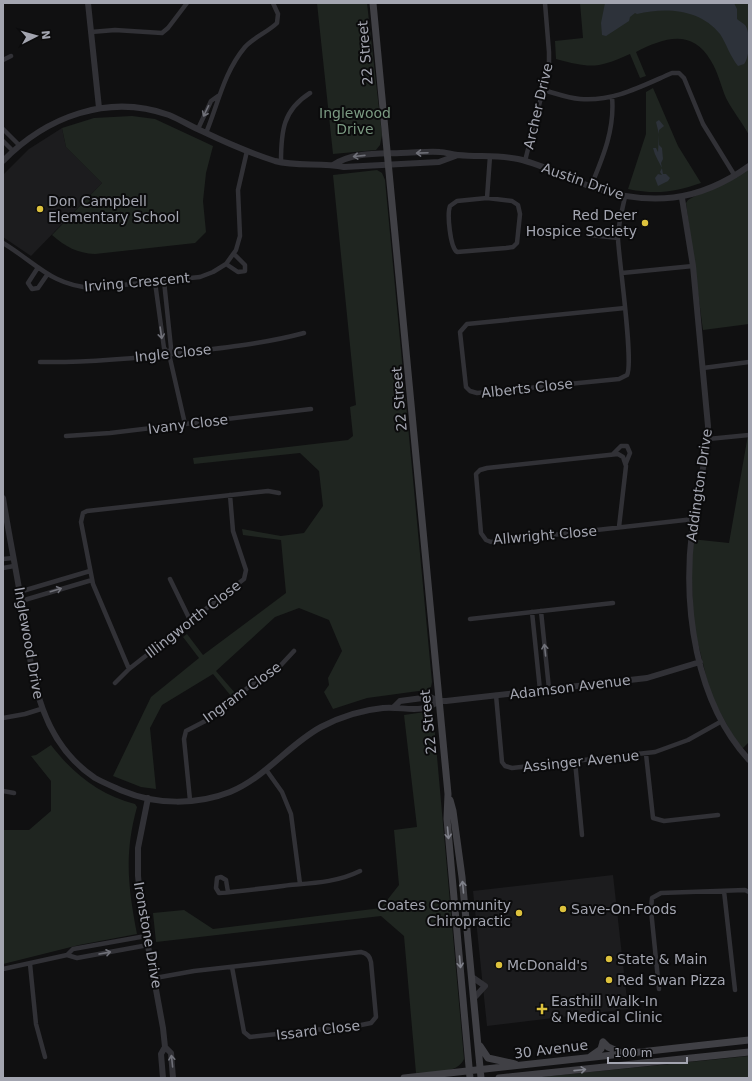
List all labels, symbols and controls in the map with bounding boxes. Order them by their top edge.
north arrow [16,16,56,56]
street label: 22 Street [354,20,376,86]
text: N [39,30,52,40]
street label: Archer Drive [520,61,556,151]
one-way arrow [202,105,209,117]
park label: Inglewood Drive [319,105,391,137]
one-way arrow [416,149,429,156]
one-way arrow [353,152,366,160]
street label: Austin Drive [540,159,626,203]
place label: Don Campbell Elementary School [48,193,180,225]
marker: Don Campbell Elementary School [35,204,45,214]
place label: Red Deer Hospice Society [526,207,637,239]
marker: Red Deer Hospice Society [640,218,650,228]
street label: Irving Crescent [83,269,191,295]
one-way arrow [157,326,165,339]
street label: Ingle Close [134,341,212,365]
street label: 22 Street [388,366,410,432]
street label: Alberts Close [480,375,574,401]
street label: Ivany Close [147,411,229,437]
street label: Addington Drive [683,428,715,542]
street label: Allwright Close [492,522,598,548]
street label: Illingworth Close [142,577,244,661]
street label: Inglewood Drive [11,586,47,700]
one-way arrow [49,586,62,593]
one-way arrow [541,644,549,657]
street label: Ingram Close [200,658,284,726]
street label: Adamson Avenue [509,672,631,702]
street label: 22 Street [417,688,439,755]
street label: Assinger Avenue [522,747,640,775]
one-way arrow [445,826,452,839]
street label: Ironstone Drive [131,881,165,989]
one-way arrow [460,881,467,894]
place label: Coates Community Chiropractic [377,897,511,929]
place label: Save-On-Foods [571,901,677,917]
marker: Save-On-Foods [558,904,568,914]
marker: Coates Community Chiropractic [514,908,524,918]
one-way arrow [98,948,111,956]
place label: State & Main [617,951,707,967]
marker: State & Main [604,954,614,964]
one-way arrow [456,955,463,968]
place label: McDonald's [507,957,588,973]
marker: McDonald's [494,960,504,970]
place label: Red Swan Pizza [617,972,726,988]
marker: Red Swan Pizza [604,975,614,985]
place label: Easthill Walk-In & Medical Clinic [551,993,662,1025]
marker: Easthill Walk-In & Medical Clinic [536,1003,548,1015]
street label: Issard Close [275,1017,361,1043]
street label: 30 Avenue [513,1037,589,1061]
scale bar [608,1039,687,1065]
text: 100 m [614,1046,652,1060]
one-way arrow [168,1055,175,1068]
one-way arrow [573,1066,586,1074]

